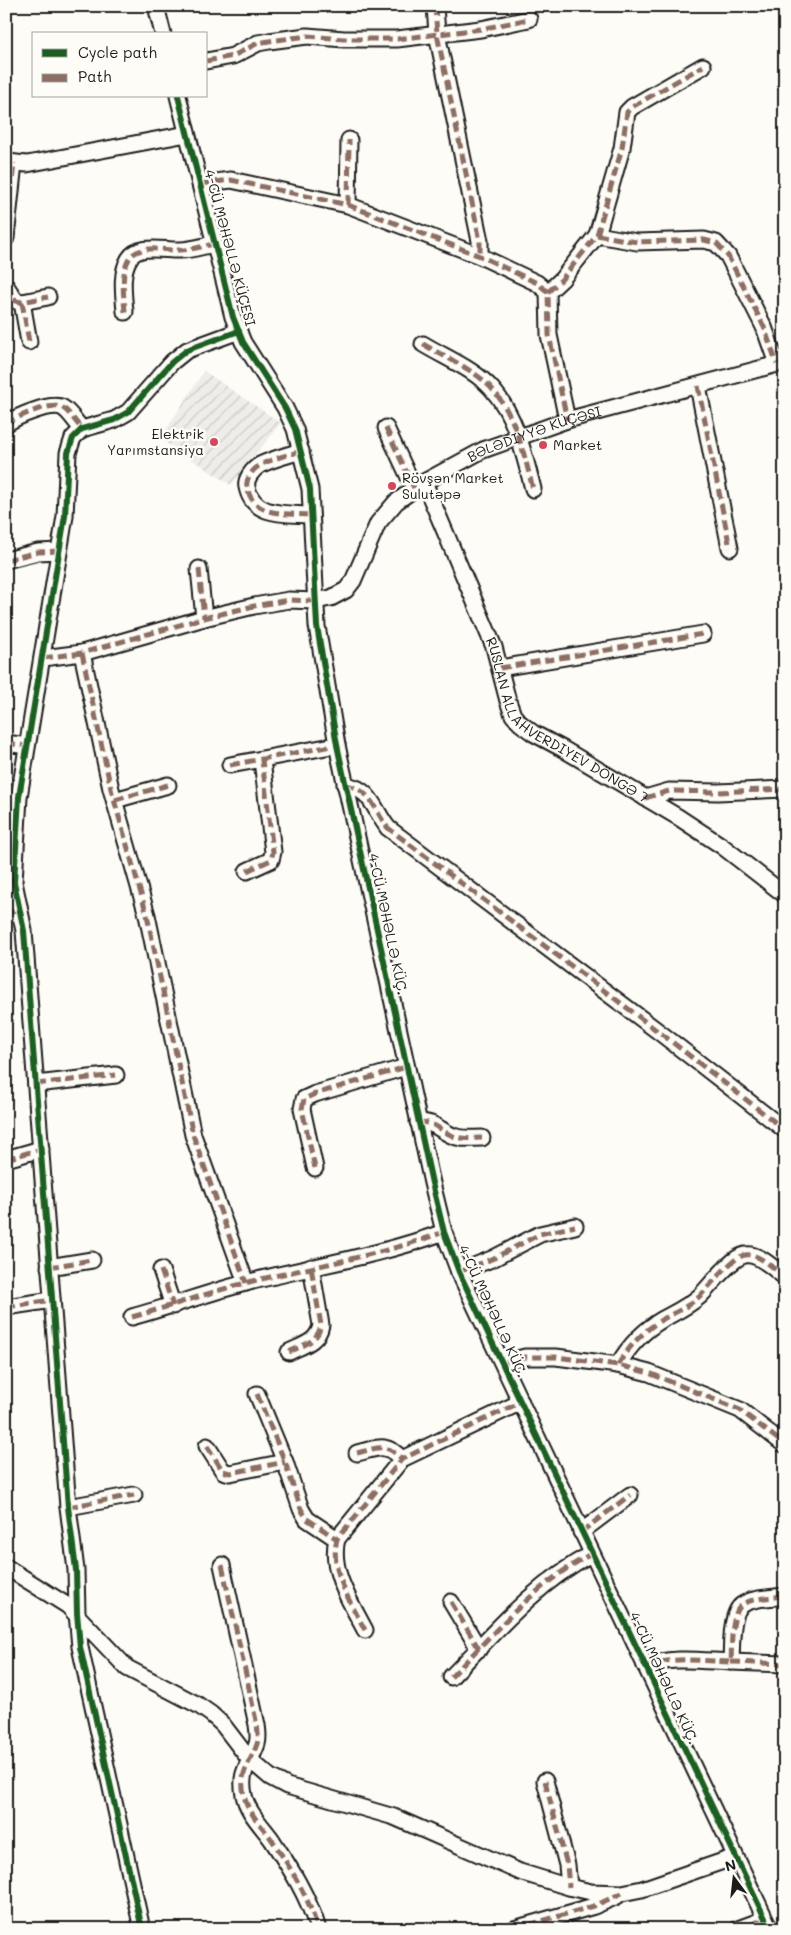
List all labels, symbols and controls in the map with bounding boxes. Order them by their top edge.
legend [32,32,208,98]
text: Cycle path [78,42,157,62]
text: Path [78,66,112,86]
street label: 4-CÜ MƏHƏLLƏ KÜÇESI [200,167,261,328]
street label: BƏLƏDIYYƏ KÜÇƏSI [464,401,603,466]
place label: Elektrik Yarımstansiya [107,424,204,459]
place label: Market [553,435,602,454]
marker: Elektrik Yarımstansiya [208,436,220,448]
marker: Market [537,439,549,451]
place label: Rövşən Market Sulutəpə [402,468,504,503]
marker: Rövşən Market Sulutəpə [386,480,398,492]
street label: RUSLAN ALLAHVERDIYEV DÖNGƏ 7 [482,634,653,807]
street label: 4-CÜ MƏHƏLLƏ KÜÇ. [364,852,413,996]
street label: 4-CÜ MƏHƏLLƏ KÜÇ. [454,1242,532,1380]
street label: 4-CÜ MƏHƏLLƏ KÜÇ. [625,1609,703,1747]
north arrow [708,1852,758,1902]
text: N [723,1854,738,1876]

